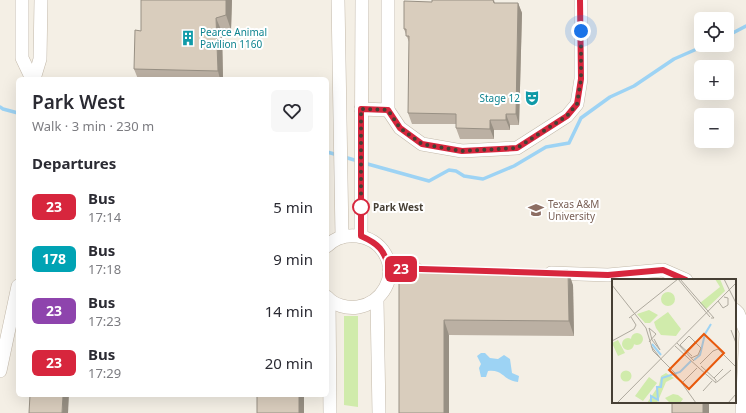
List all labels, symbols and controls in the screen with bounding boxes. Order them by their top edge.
map controls [694,12,734,148]
button: locate [694,12,734,52]
your location [571,21,591,41]
place label: Pearce Animal Pavilion 1160 [200,25,267,51]
building icon: Pearce Animal Pavilion 1160 [179,29,197,47]
button: + [694,60,734,100]
text: Park West [32,89,125,115]
theatre icon: Stage 12 [523,89,541,107]
button: heart [271,90,313,132]
place label: Stage 12 [479,91,520,105]
button: − [694,108,734,148]
text: Walk · 3 min · 230 m [32,117,154,135]
text: Departures [32,153,116,173]
text: Bus [88,188,115,208]
text: 23 [46,197,62,216]
text: 5 min [273,197,313,217]
place label: Texas A&M University [548,197,599,223]
marker: Park West [352,198,370,216]
place label: Park West [373,200,424,214]
school or university icon: Texas A&M University [527,201,545,219]
text: 17:14 [88,208,121,226]
text: Bus [88,240,115,260]
text: 178 [42,249,66,268]
text: 9 min [273,249,313,269]
line badge: 23 [383,256,419,282]
text: 23 [393,259,409,278]
text: 17:18 [88,260,121,278]
inset map [612,279,736,403]
text: Bus [88,292,115,312]
text: 23 [46,301,62,320]
text: 14 min [265,301,313,321]
text: 17:23 [88,312,121,330]
text: Bus [88,344,115,364]
text: 23 [46,353,62,372]
text: 20 min [265,353,313,373]
text: 17:29 [88,364,121,382]

